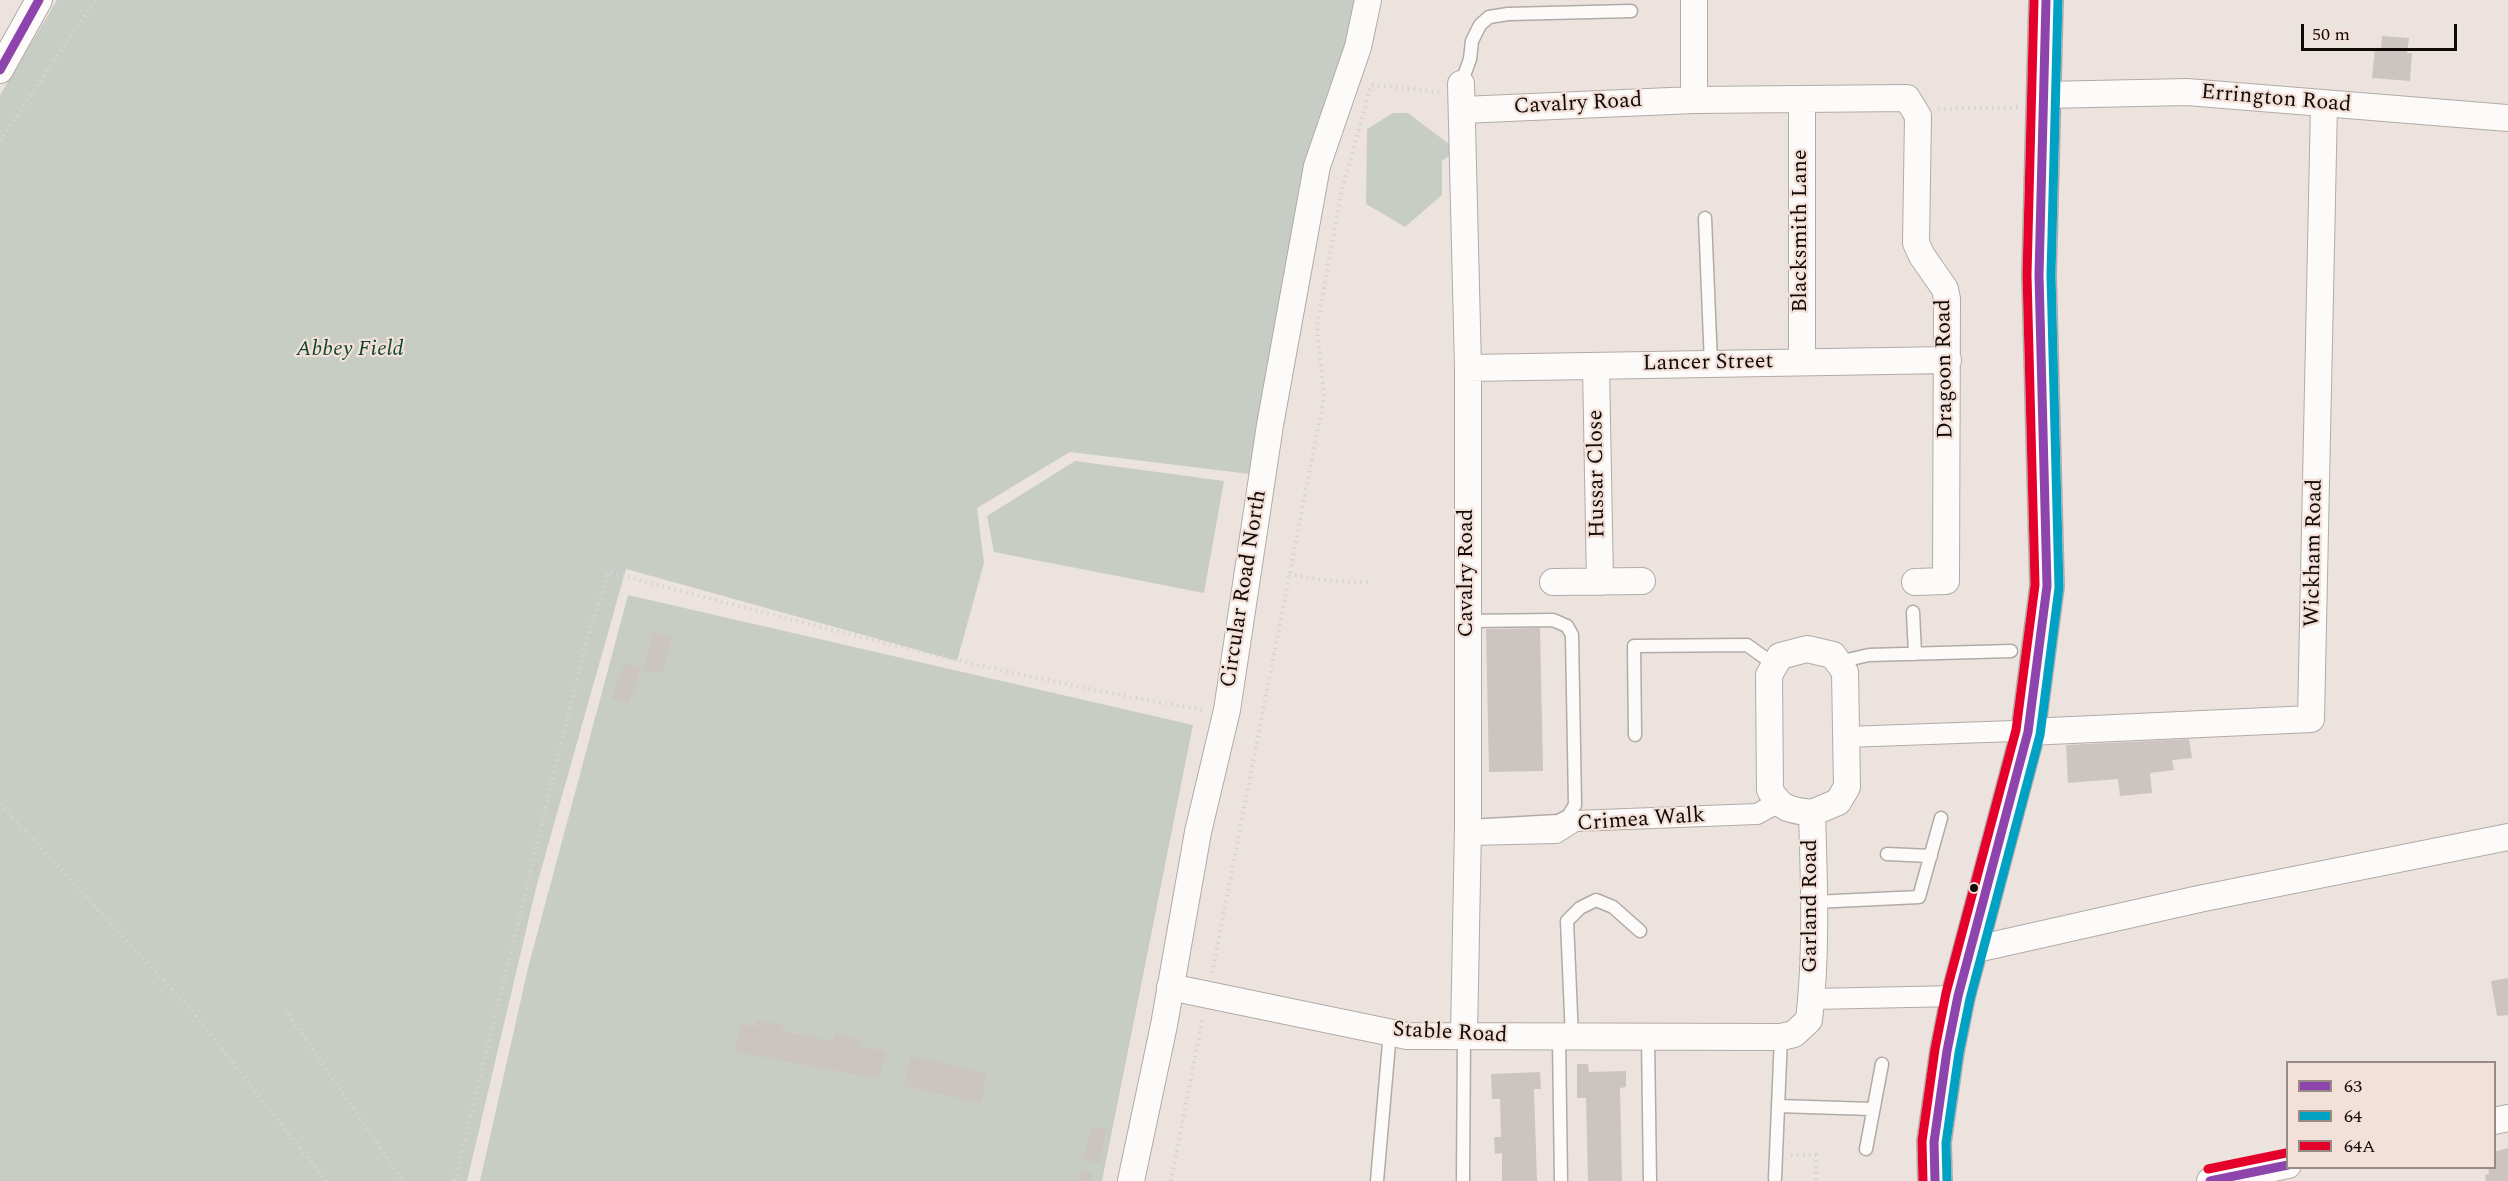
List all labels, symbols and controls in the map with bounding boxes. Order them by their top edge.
scale bar [2304,12,2460,50]
text: 50 m [2312,21,2350,48]
street label: Errington Road [2200,80,2352,120]
street label: Cavalry Road [1513,88,1643,122]
street label: Blacksmith Lane [1789,149,1815,313]
street label: Dragoon Road [1932,299,1960,439]
park label: Abbey Field [296,338,404,364]
street label: Lancer Street [1642,350,1774,378]
street label: Hussar Close [1584,410,1612,538]
street label: Wickham Road [2301,479,2329,627]
street label: Circular Road North [1216,488,1274,690]
street label: Cavalry Road [1455,509,1481,637]
street label: Crimea Walk [1576,803,1706,839]
street label: Garland Road [1799,839,1825,973]
unlabelled marker [1968,882,1980,894]
street label: Stable Road [1392,1018,1508,1050]
legend [2286,1061,2496,1169]
text: 63 [2344,1073,2362,1100]
text: 64 [2344,1103,2362,1130]
text: 64A [2344,1133,2376,1160]

